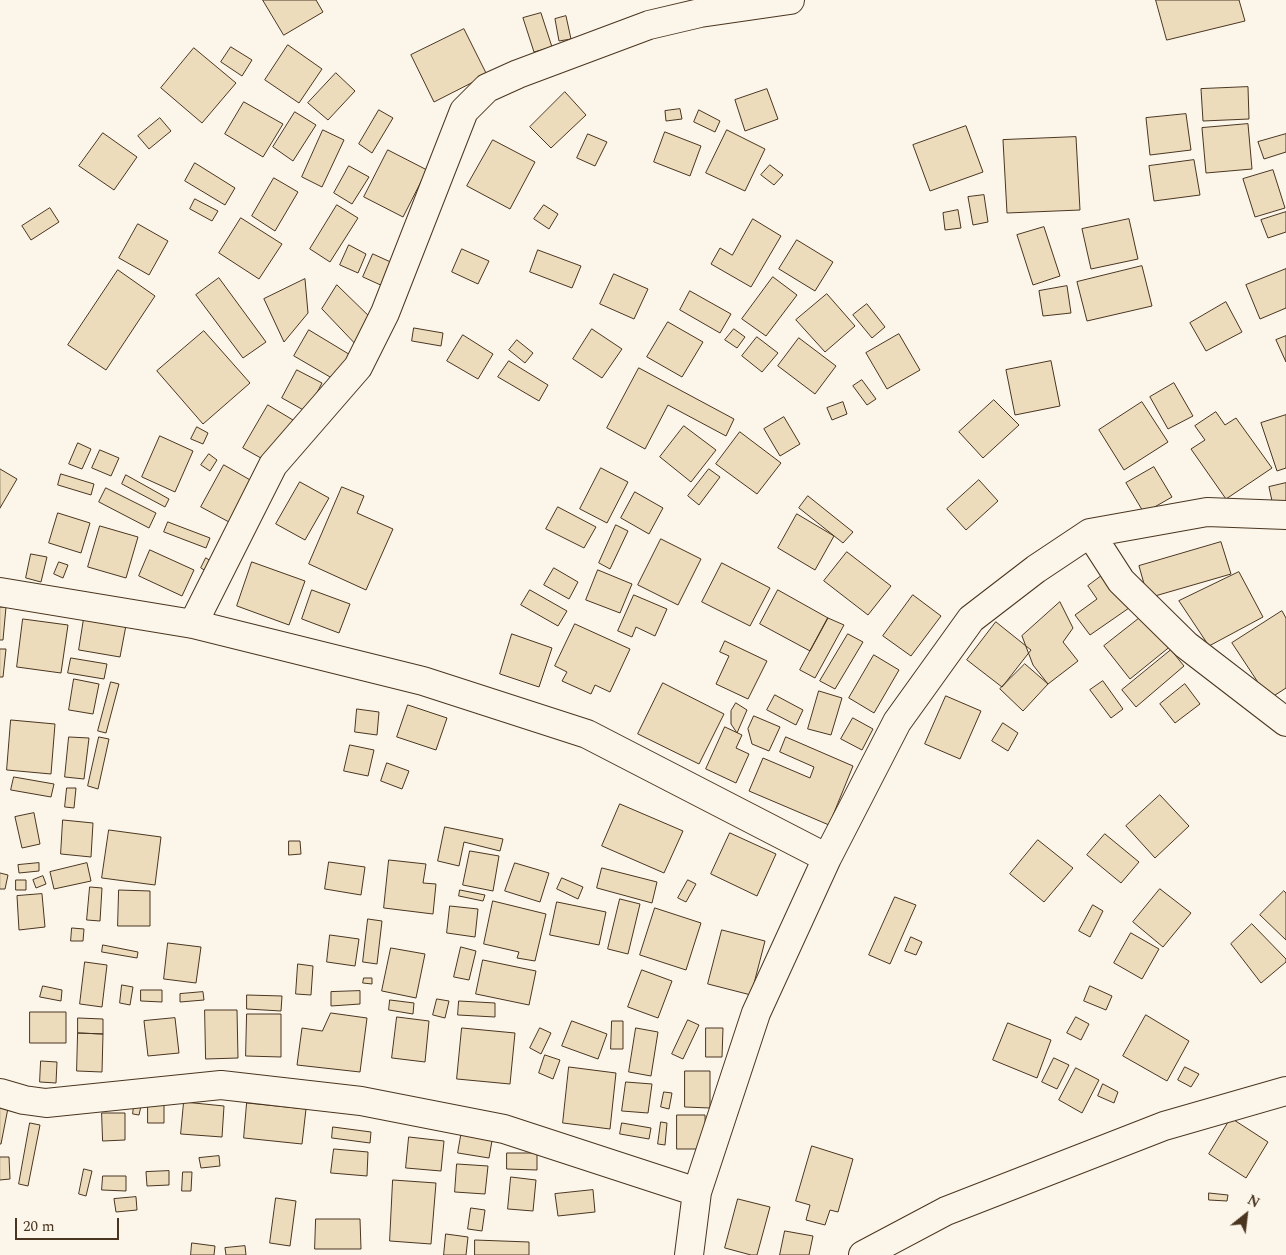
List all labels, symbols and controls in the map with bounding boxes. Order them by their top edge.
text: N [1243,1189,1264,1213]
north arrow [1221,1190,1271,1240]
scale bar [18,1208,121,1240]
text: 20 m [23,1215,55,1238]

